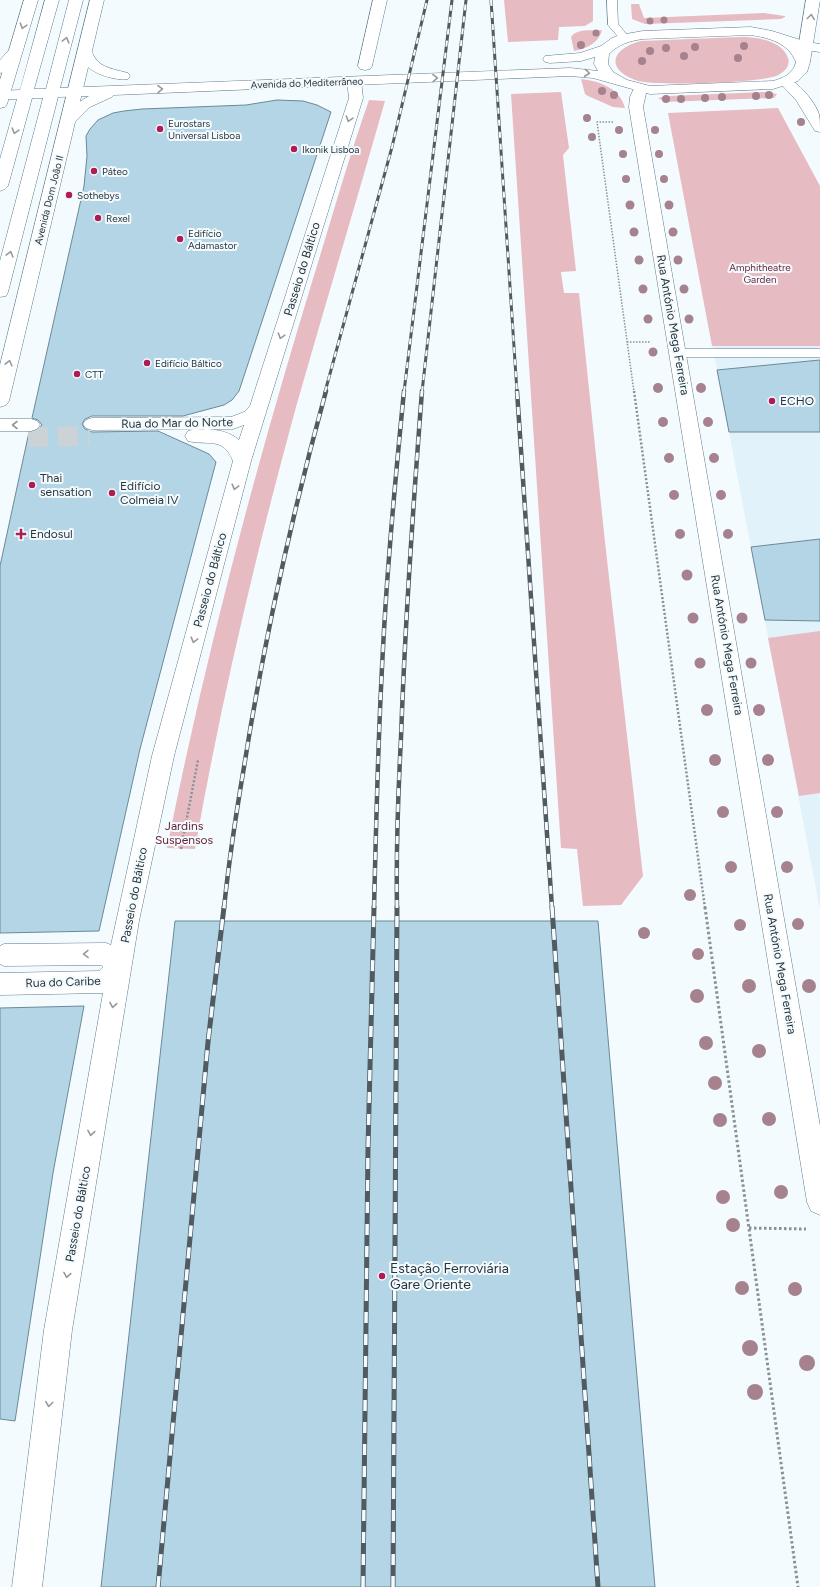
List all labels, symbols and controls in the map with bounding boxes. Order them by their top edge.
one-way arrow [806,14,815,20]
one-way arrow [19,23,28,30]
one-way arrow [61,37,70,44]
one-way arrow [584,68,590,77]
one-way arrow [432,73,438,82]
street label: Avenida do Mediterrâneo [250,75,364,91]
one-way arrow [157,84,163,93]
one-way arrow [345,115,354,122]
place label: Eurostars Universal Lisboa [168,117,240,142]
marker: Eurostars Universal Lisboa [155,124,165,134]
one-way arrow [12,128,20,134]
place label: Ikonik Lisboa [302,143,359,156]
marker: Ikonik Lisboa [289,144,299,154]
street label: Avenida Dom João II [32,154,66,246]
place label: Páteo [102,165,128,178]
marker: Páteo [89,166,99,176]
place label: Sothebys [77,189,120,202]
marker: Sothebys [64,190,74,200]
place label: Rexel [106,212,130,225]
marker: Rexel [93,213,103,223]
street label: Passeio do Báltico [281,220,323,318]
place label: Edifício Adamastor [188,227,237,252]
marker: Edifício Adamastor [175,234,185,244]
one-way arrow [5,251,14,258]
street label: Rua António Mega Ferreira [654,254,692,396]
park label: Amphitheatre Garden [729,261,791,286]
one-way arrow [277,332,286,339]
place label: Edifício Báltico [155,357,222,370]
marker: Edifício Báltico [142,358,152,368]
one-way arrow [5,360,13,366]
place label: CTT [85,368,104,381]
marker: CTT [72,369,82,379]
place label: ECHO [780,394,814,408]
marker: ECHO [767,396,777,406]
street label: Rua do Mar do Norte [121,415,233,431]
one-way arrow [12,421,18,429]
place label: Thai sensation [40,471,92,499]
place label: Edifício Colmeia IV [120,479,179,507]
marker: Thai sensation [27,480,37,490]
one-way arrow [231,484,240,491]
marker: Edifício Colmeia IV [107,488,117,498]
place label: Endosul [30,527,73,541]
marker: Endosul [15,528,27,540]
street label: Passeio do Báltico [191,531,229,629]
street label: Rua António Mega Ferreira [708,574,746,716]
one-way arrow [190,636,199,643]
park label: Jardins Suspensos [155,819,213,847]
street label: Passeio do Báltico [118,846,150,944]
street label: Rua António Mega Ferreira [761,893,799,1035]
one-way arrow [83,950,89,958]
street label: Rua do Caribe [25,974,101,990]
one-way arrow [110,1002,118,1008]
one-way arrow [88,1130,96,1136]
street label: Passeio do Báltico [63,1165,93,1263]
place label: Estação Ferroviária Gare Oriente [390,1260,509,1293]
marker: Estação Ferroviária Gare Oriente [377,1271,387,1281]
one-way arrow [63,1272,72,1278]
one-way arrow [45,1400,54,1407]

